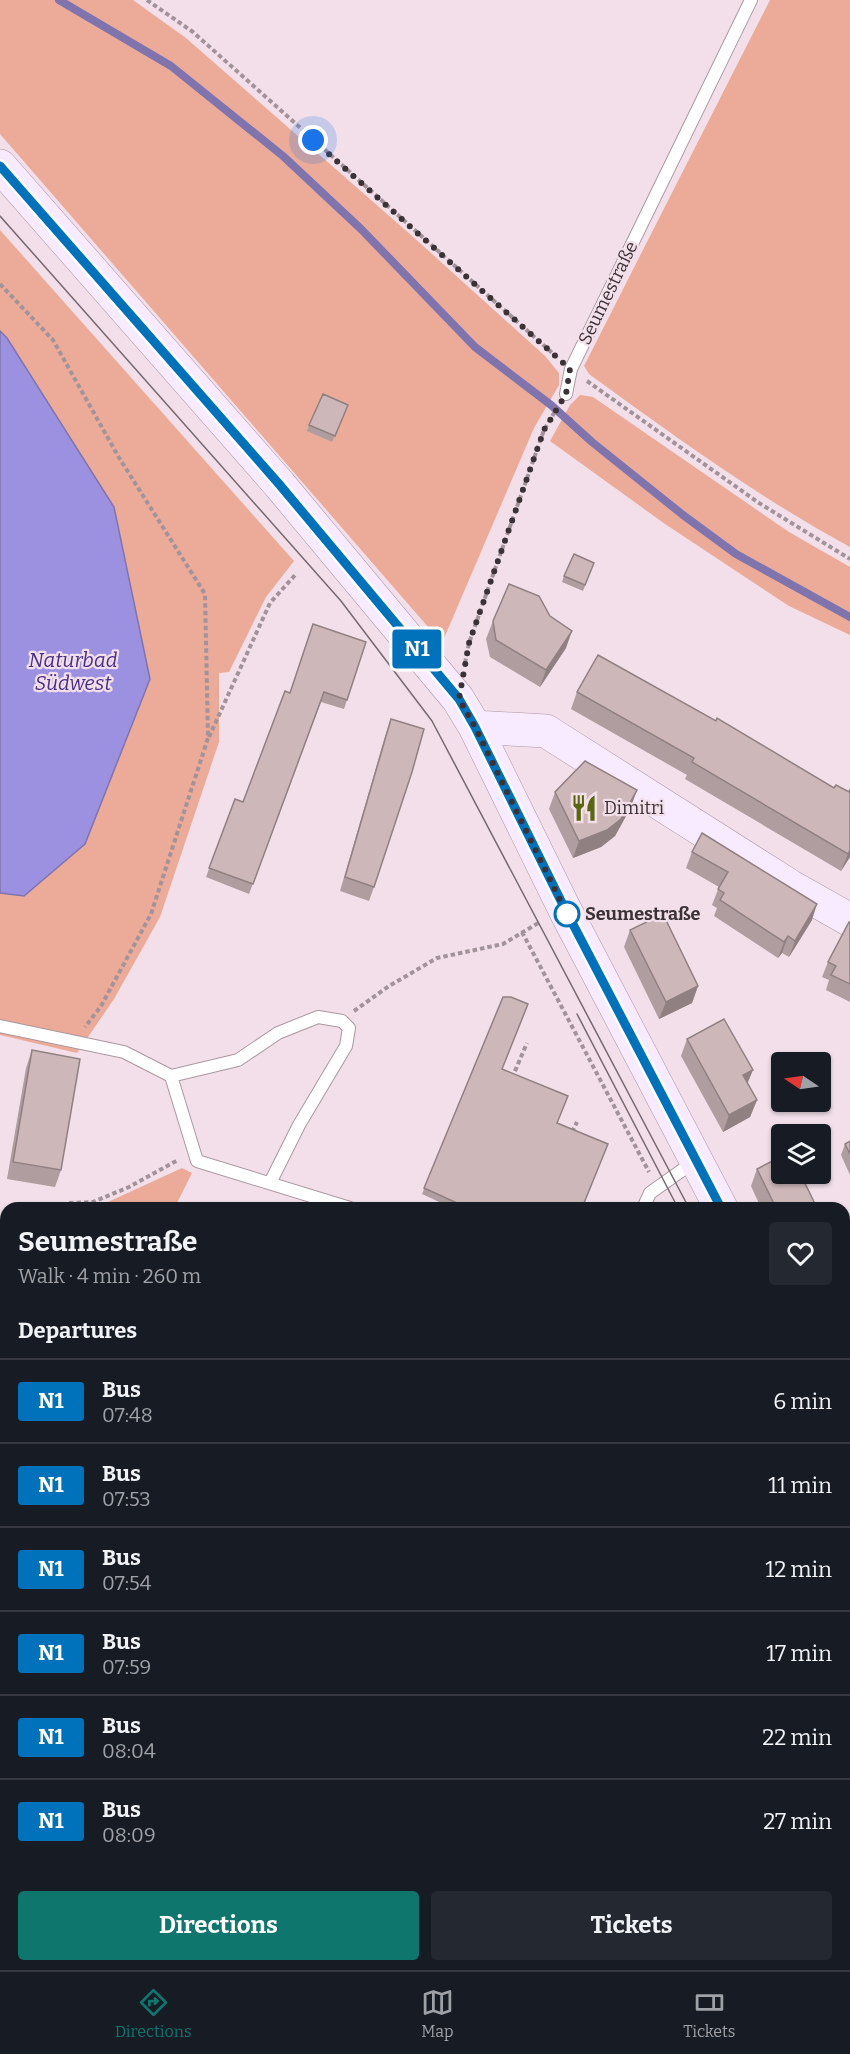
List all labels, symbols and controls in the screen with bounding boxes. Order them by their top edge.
your location [298,125,328,155]
street label: Seumestraße [573,238,643,348]
line badge: N1 [390,630,444,668]
text: N1 [404,636,430,662]
water label: Naturbad Südwest [29,648,118,695]
restaurant icon: Dimitri [569,793,599,823]
place label: Dimitri [604,797,664,819]
marker: Seumestraße [554,901,580,927]
place label: Seumestraße [585,903,700,925]
north arrow [771,1052,831,1112]
map controls [771,1052,831,1184]
button: layers [771,1124,831,1184]
button: heart [769,1222,832,1285]
text: Seumestraße [18,1225,197,1258]
text: Walk · 4 min · 260 m [18,1264,201,1288]
text: Departures [18,1317,137,1344]
text: Bus [102,1376,141,1403]
text: N1 [38,1388,64,1414]
text: 6 min [773,1388,832,1415]
text: 07:48 [102,1403,153,1427]
text: Bus [102,1460,141,1487]
text: N1 [38,1472,64,1498]
text: 11 min [768,1472,832,1499]
text: 07:53 [102,1487,151,1511]
text: Bus [102,1544,141,1571]
text: N1 [38,1556,64,1582]
text: 12 min [765,1556,832,1583]
text: 07:54 [102,1571,151,1595]
text: Bus [102,1628,141,1655]
text: N1 [38,1640,64,1666]
text: 17 min [766,1640,832,1667]
text: 07:59 [102,1655,151,1679]
text: Bus [102,1712,141,1739]
text: N1 [38,1724,64,1750]
text: 22 min [762,1724,832,1751]
text: 08:04 [102,1739,156,1763]
text: Bus [102,1796,141,1823]
text: N1 [38,1808,64,1834]
text: 27 min [763,1808,832,1835]
text: 08:09 [102,1823,156,1847]
button: Directions [18,1891,419,1960]
button: Tickets [431,1891,832,1960]
tab: Directions [115,1986,192,2041]
tab: Map [421,1986,454,2041]
tab: Tickets [683,1986,735,2041]

